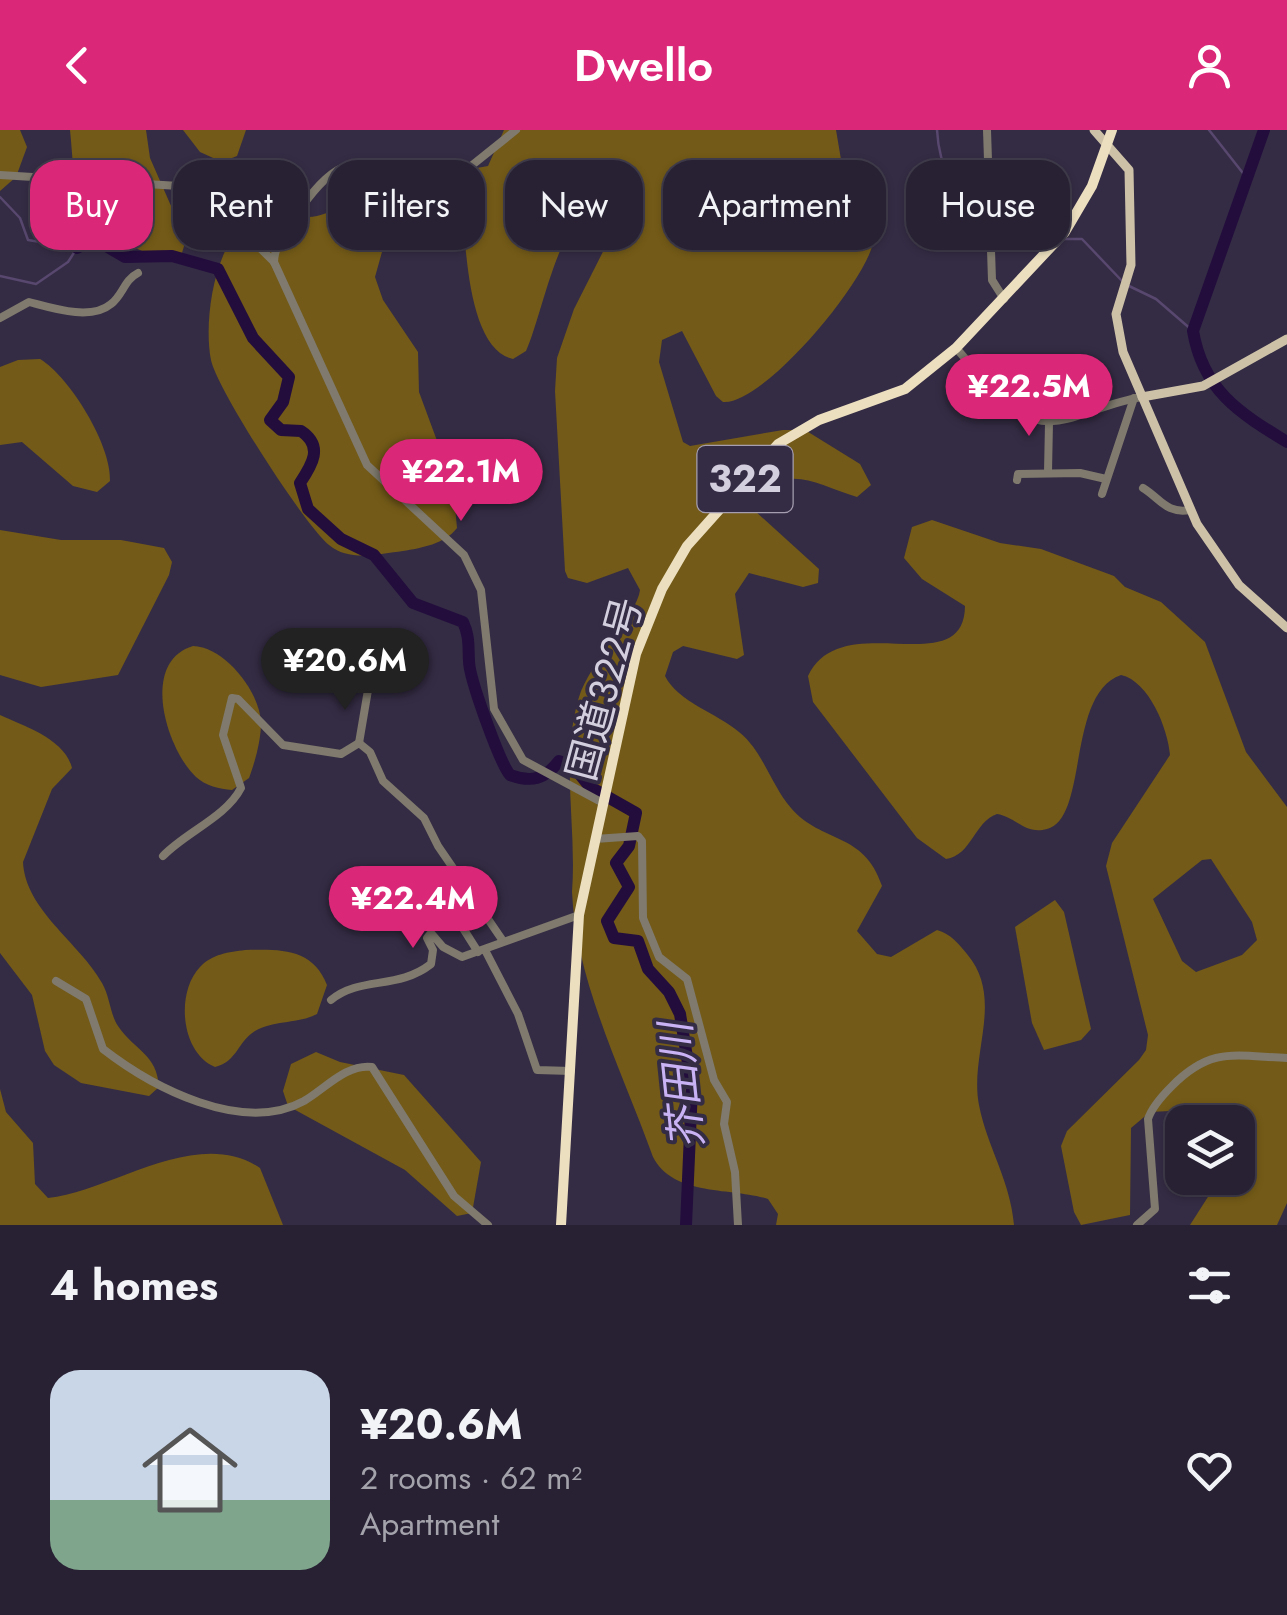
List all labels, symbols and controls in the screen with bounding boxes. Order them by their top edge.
text: Dwello [574,33,713,98]
icon: back [50,38,105,93]
icon: person [1182,38,1237,93]
chip: Buy [30,160,153,250]
chip: Rent [173,160,308,250]
chip: Filters [328,160,485,250]
chip: New [505,160,643,250]
chip: Apartment [663,160,886,250]
chip: House [906,160,1070,250]
pin: ¥22.5M [948,354,1110,439]
text: ¥22.5M [968,363,1090,409]
pin: ¥22.1M [380,439,542,524]
road number: 322 [698,446,792,512]
text: ¥22.1M [402,448,520,494]
street label: 国道322号 [552,591,656,787]
pin: ¥20.6M [264,628,426,713]
text: ¥20.6M [283,637,407,683]
pin: ¥22.4M [332,866,494,951]
text: ¥22.4M [351,875,475,921]
water label: 芥田川 [644,1016,718,1152]
map controls [1165,1105,1255,1195]
button: layers [1165,1105,1255,1195]
text: 4 homes [50,1255,218,1316]
icon: filters [1182,1258,1237,1313]
text: ¥20.6M [360,1394,523,1455]
icon: home [130,1410,250,1530]
icon: heart [1182,1443,1237,1498]
text: 2 rooms · 62 m² [360,1455,582,1501]
text: Apartment [360,1501,499,1547]

